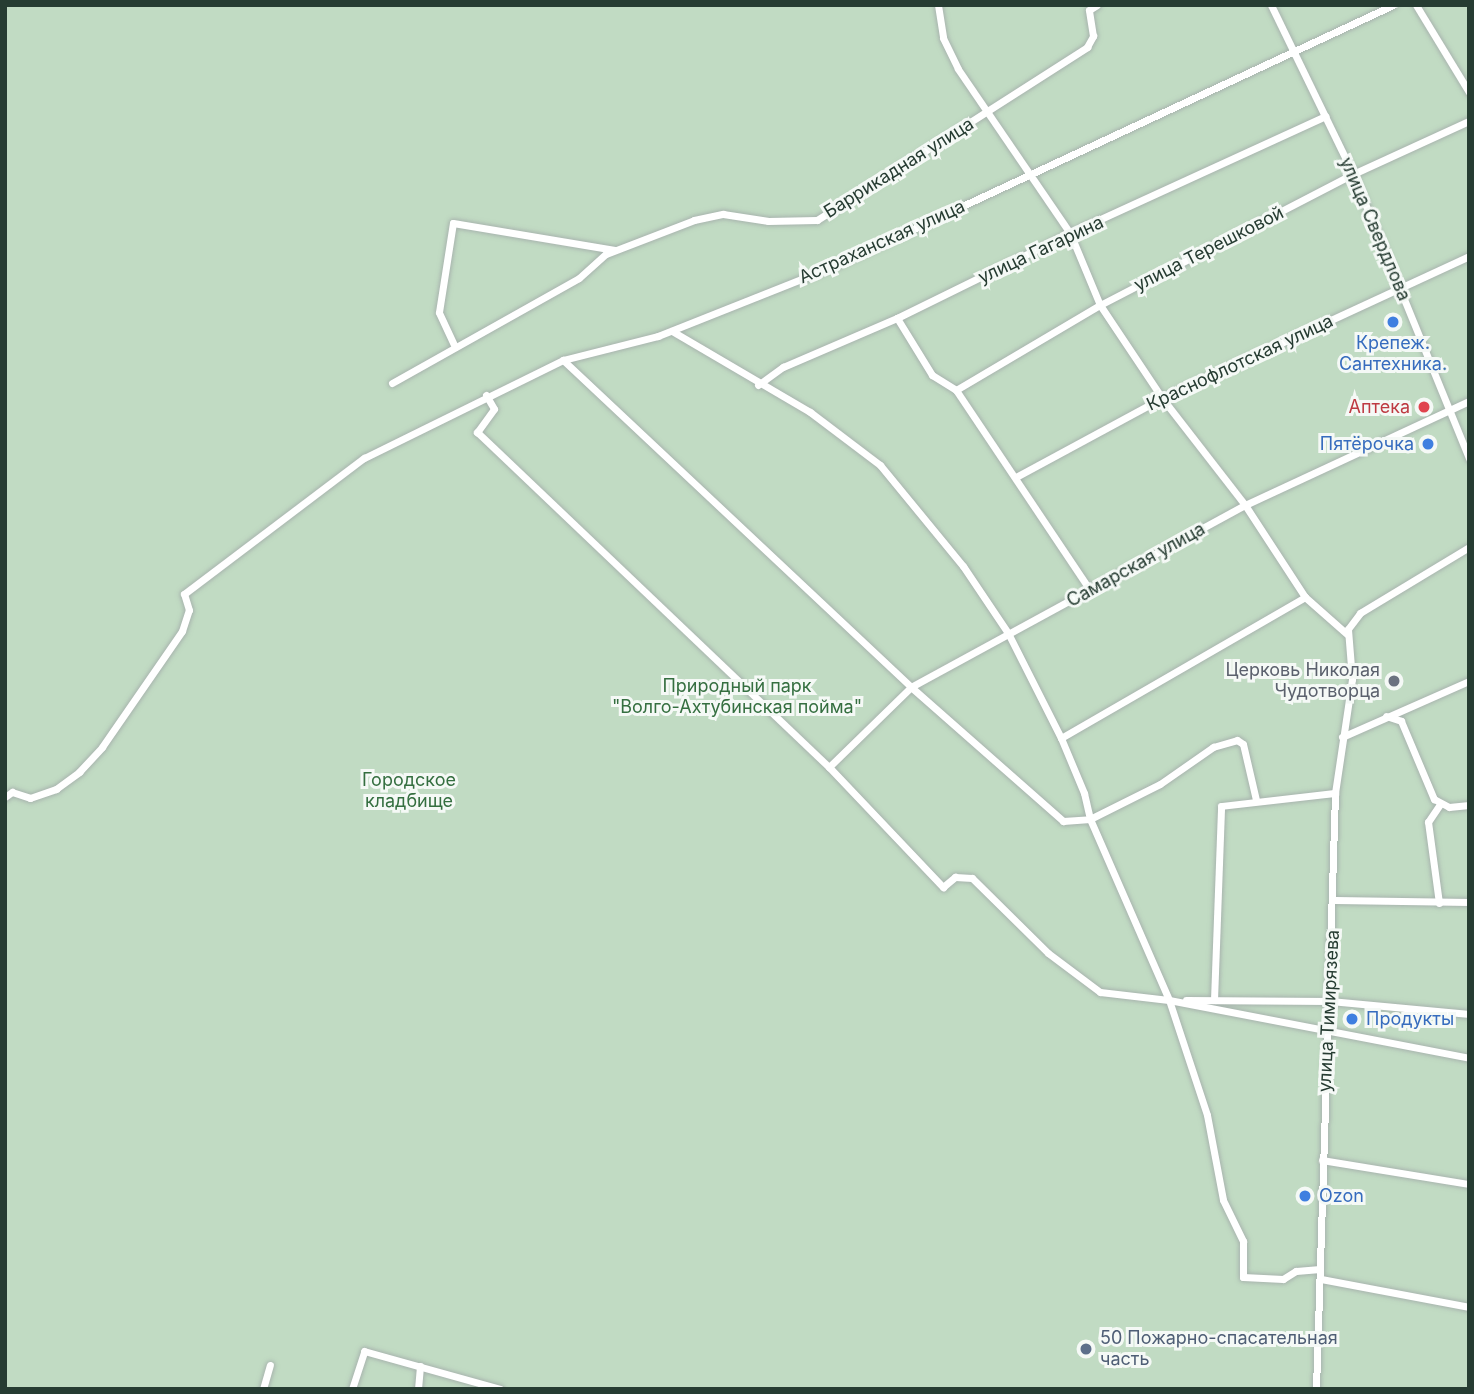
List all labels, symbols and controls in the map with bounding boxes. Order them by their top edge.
street label: Баррикадная улица [820,113,978,223]
street label: улица Свердлова [1335,154,1415,304]
street label: Астраханская улица [796,196,968,288]
street label: улица Терешковой [1131,202,1287,296]
street label: улица Гагарина [975,212,1107,288]
street label: Краснофлотская улица [1143,310,1337,416]
marker: Крепеж. Сантехника. [1385,314,1401,330]
place label: Крепеж. Сантехника. [1339,333,1447,376]
place label: Аптека [1349,396,1410,418]
marker: Аптека [1416,399,1432,415]
place label: Пятёрочка [1320,433,1414,455]
marker: Пятёрочка [1420,436,1436,452]
street label: Самарская улица [1063,518,1209,612]
place label: Церковь Николая Чудотворца [1225,660,1380,702]
marker: Церковь Николая Чудотворца [1386,673,1402,689]
park label: Природный парк "Волго-Ахтубинская пойма" [612,676,862,718]
park label: Городское кладбище [362,770,456,812]
street label: улица Тимирязева [1314,929,1344,1093]
place label: Продукты [1366,1008,1454,1030]
marker: Продукты [1344,1011,1360,1027]
place label: Ozon [1319,1185,1364,1207]
marker: Ozon [1297,1188,1313,1204]
place label: 50 Пожарно-спасательная часть [1100,1328,1338,1370]
marker: 50 Пожарно-спасательная часть [1078,1341,1094,1357]

